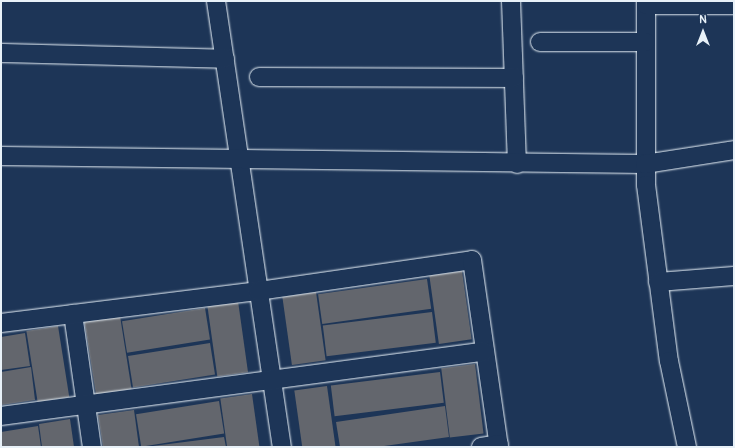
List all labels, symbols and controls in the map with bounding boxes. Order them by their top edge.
north arrow [683,12,723,52]
text: N [699,13,707,26]

